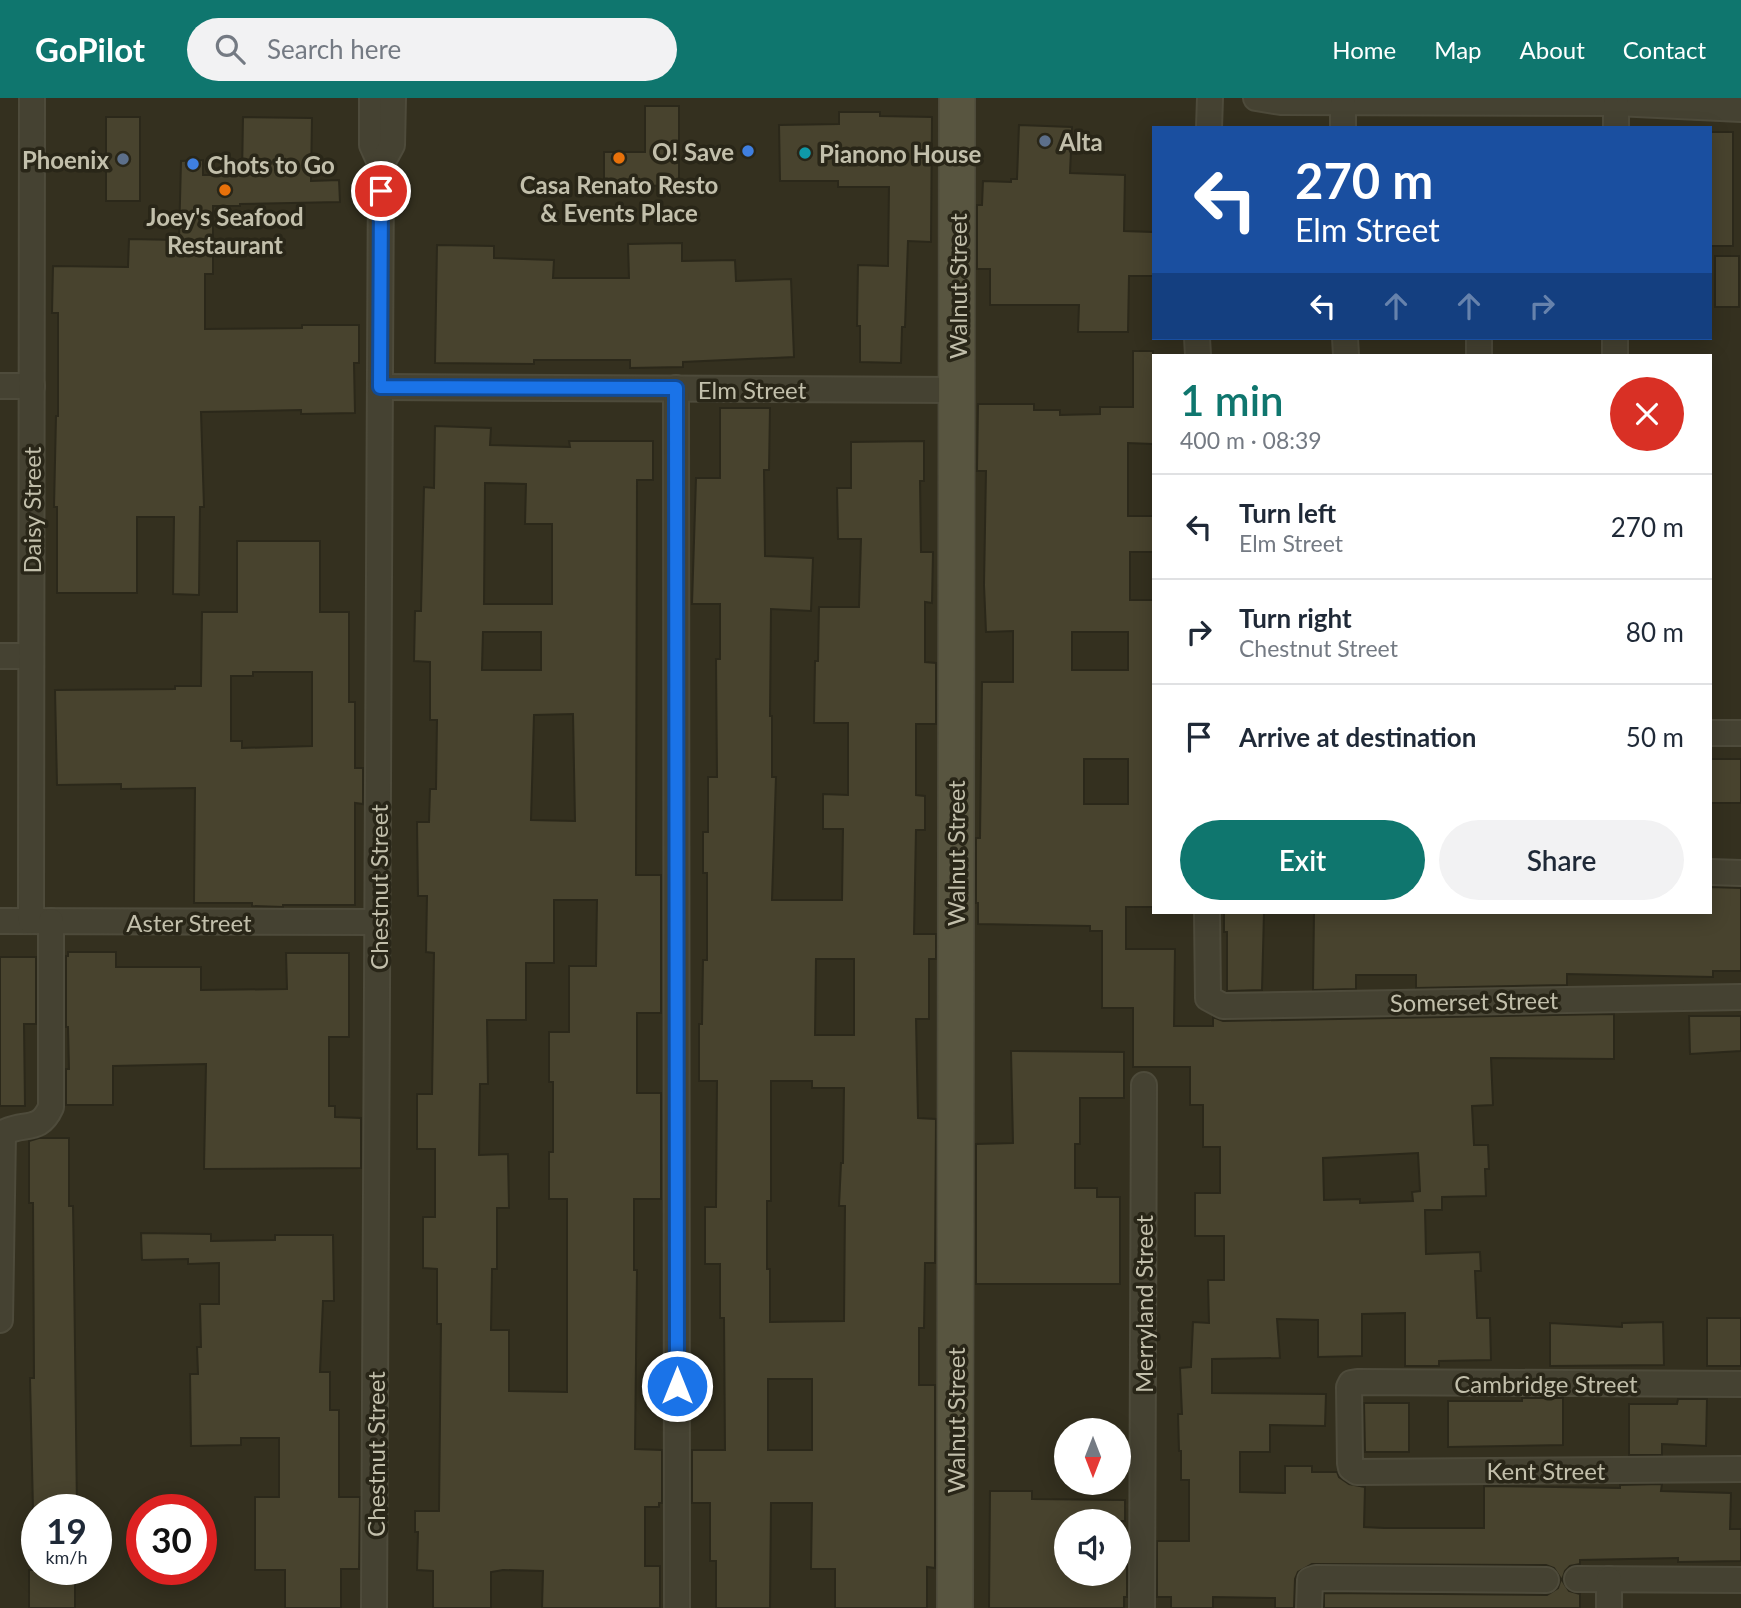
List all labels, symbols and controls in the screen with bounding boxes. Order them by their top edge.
search box [187,18,677,81]
text: GoPilot [35,29,145,69]
icon: search [211,30,249,68]
text: Search here [267,33,401,65]
text: Home [1332,35,1396,64]
text: Map [1434,35,1482,64]
text: About [1520,35,1585,64]
text: Contact [1623,35,1706,64]
place label: Alta [1058,127,1103,156]
marker: Alta [1037,133,1053,149]
place label: O! Save [652,137,734,166]
place label: Pianono House [819,139,982,168]
marker: O! Save [740,143,756,159]
place label: Phoenix [22,145,109,174]
marker: Pianono House [797,145,813,161]
place label: Chots to Go [207,150,335,179]
marker: Casa Renato Resto & Events Place [611,150,627,166]
marker: Phoenix [115,151,131,167]
text: 270 m [1295,151,1433,209]
icon: left [1180,154,1271,245]
marker: Chots to Go [185,156,201,172]
pin [351,161,411,221]
place label: Casa Renato Resto & Events Place [520,170,718,227]
icon: arrive [362,172,400,210]
marker: Joey's Seafood Restaurant [217,182,233,198]
place label: Joey's Seafood Restaurant [146,202,304,259]
text: Elm Street [1295,210,1440,249]
street label: Walnut Street [943,213,972,359]
icon: left [1304,287,1342,325]
icon: ahead [1377,287,1415,325]
icon: ahead [1450,287,1488,325]
icon: right [1523,287,1561,325]
street label: Elm Street [698,375,807,404]
text: 1 min [1180,375,1284,425]
button: close [1610,377,1684,451]
text: 400 m · 08:39 [1180,426,1322,454]
street label: Daisy Street [17,446,46,573]
text: Turn left [1239,497,1336,529]
icon: left [1180,508,1218,546]
text: 270 m [1611,511,1684,543]
text: Elm Street [1239,529,1343,557]
text: Turn right [1239,602,1352,634]
icon: right [1180,613,1218,651]
text: 80 m [1626,616,1684,648]
text: Chestnut Street [1239,634,1398,662]
icon: arrive [1180,718,1218,756]
text: Arrive at destination [1239,721,1476,753]
text: 50 m [1626,721,1684,753]
street label: Walnut Street [941,780,970,926]
street label: Chestnut Street [364,804,393,970]
button: Exit [1180,820,1425,900]
button: Share [1439,820,1684,900]
street label: Aster Street [126,908,252,937]
street label: Somerset Street [1389,985,1559,1017]
street label: Merryland Street [1129,1215,1158,1393]
street label: Walnut Street [941,1347,970,1493]
position arrow [640,1349,714,1423]
street label: Cambridge Street [1454,1369,1638,1398]
street label: Chestnut Street [361,1371,390,1537]
north arrow [1054,1418,1130,1494]
map controls [1054,1418,1131,1586]
street label: Kent Street [1487,1456,1606,1485]
speed limit sign: 30 [126,1494,217,1585]
text: 19 [46,1509,87,1551]
button: sound [1054,1509,1131,1586]
text: km/h [45,1546,88,1568]

